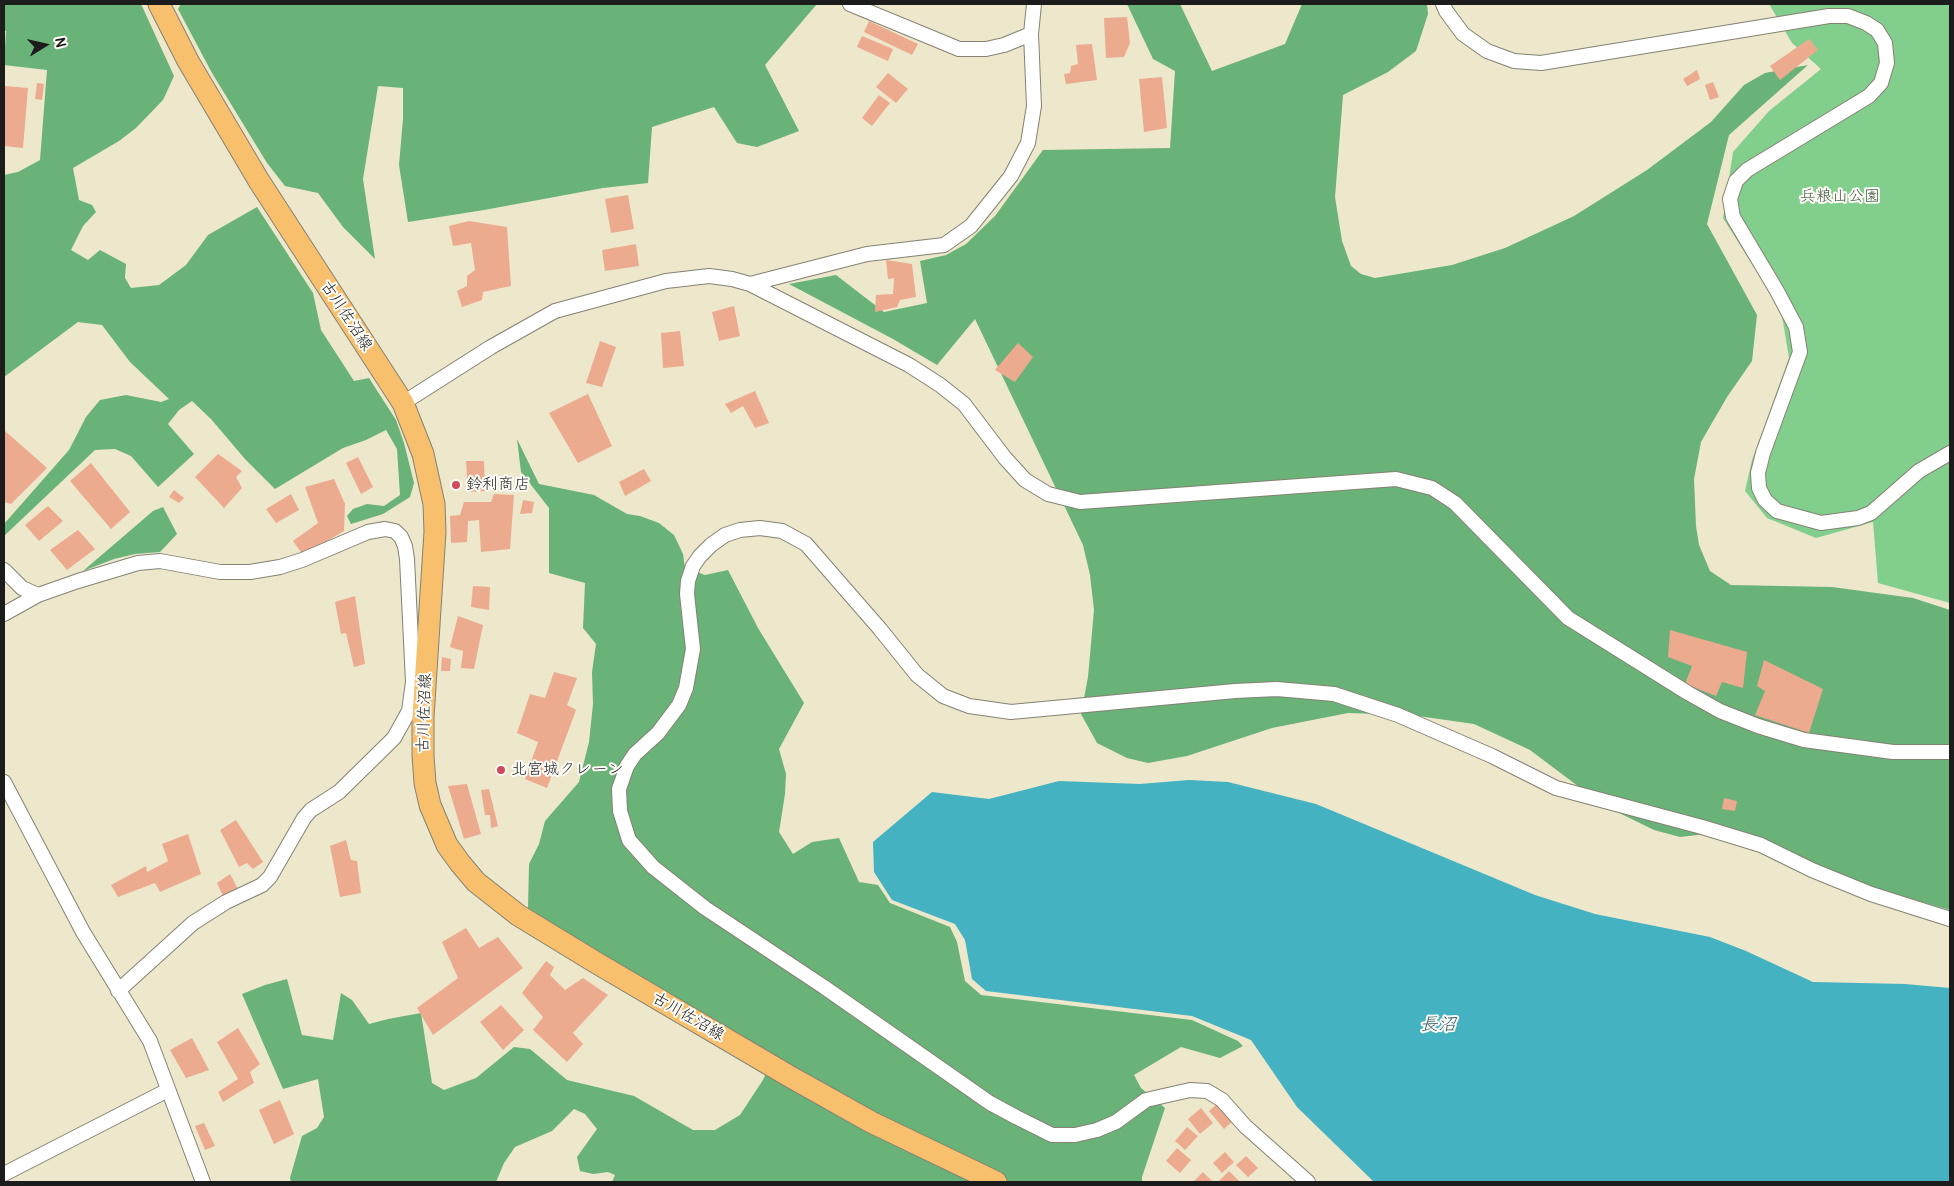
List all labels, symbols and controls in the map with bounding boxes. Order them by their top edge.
north arrow [20,20,70,70]
text: N [51,36,69,48]
park label: 兵粮山公園 [1800,187,1880,207]
street label: 古川佐沼線 [316,277,376,355]
place label: 鈴利商店 [466,475,530,495]
marker: 鈴利商店 [450,479,462,491]
street label: 古川佐沼線 [414,673,436,753]
place label: 北宮城クレーン [511,760,624,780]
marker: 北宮城クレーン [495,764,507,776]
street label: 古川佐沼線 [649,989,727,1045]
water label: 長沼 [1420,1014,1456,1036]

